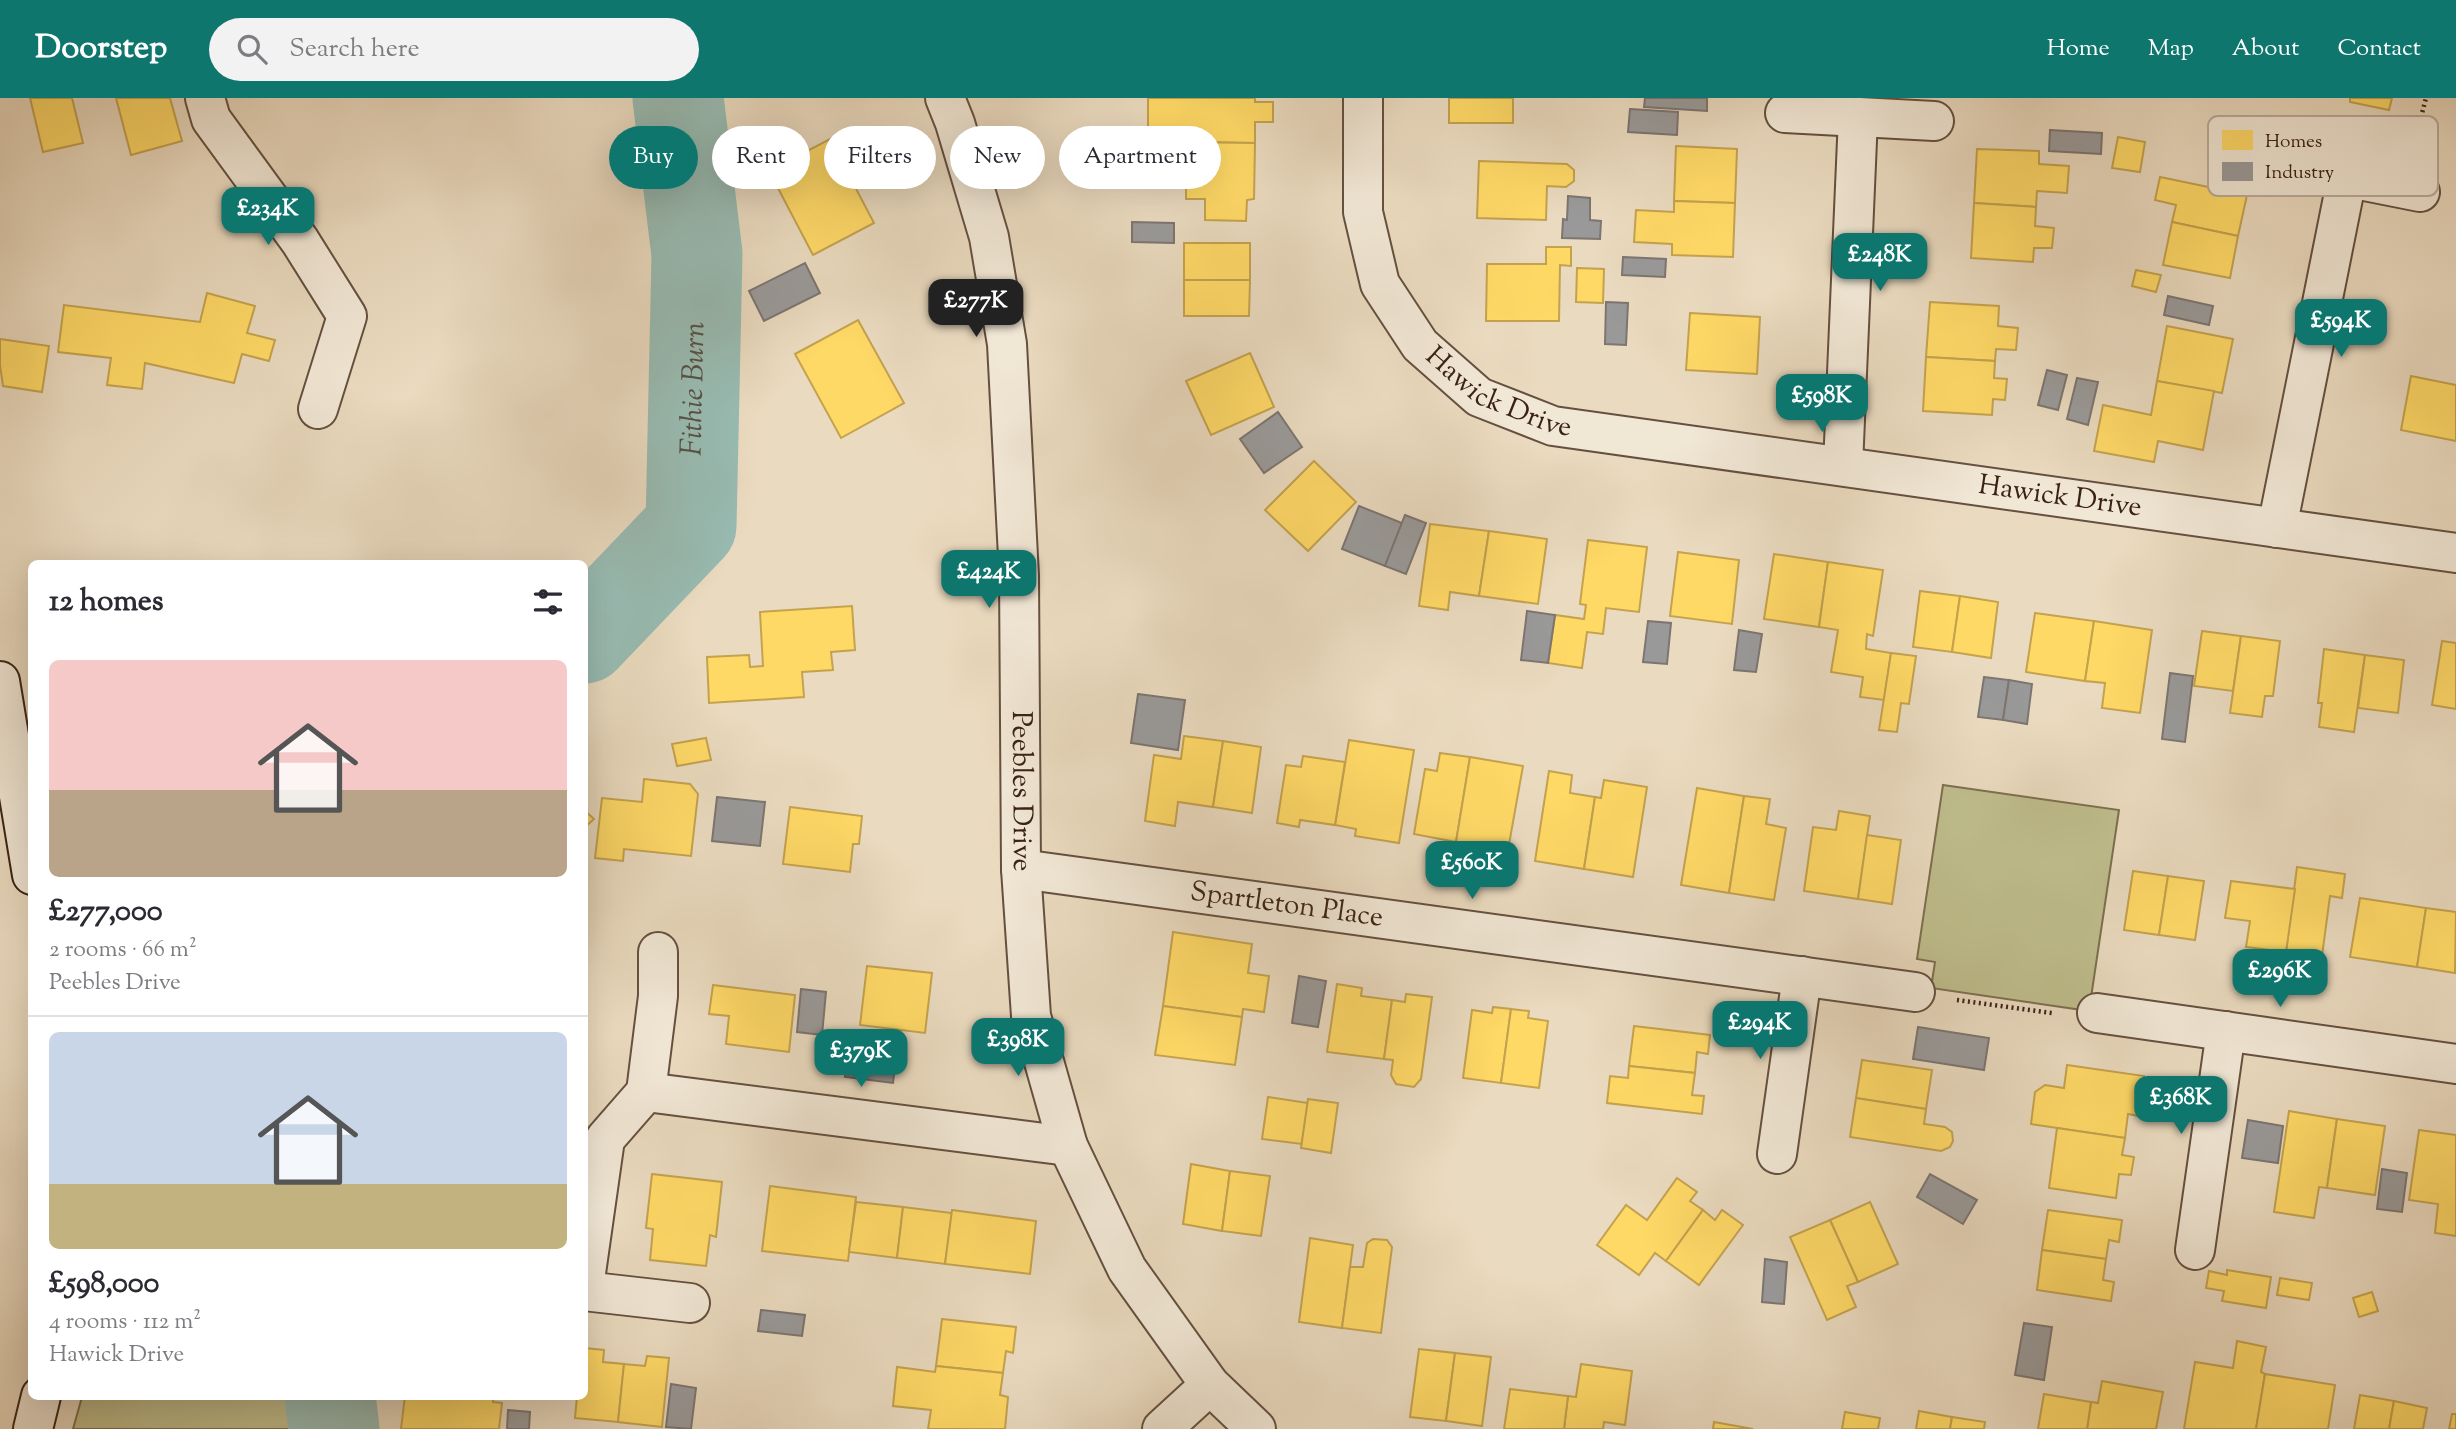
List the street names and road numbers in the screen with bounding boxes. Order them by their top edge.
street label: Hawick Drive [1416,338,1574,448]
street label: Hawick Drive [1976,466,2144,529]
street label: Peebles Drive [1000,711,1041,872]
street label: Spartleton Place [1187,872,1386,939]

